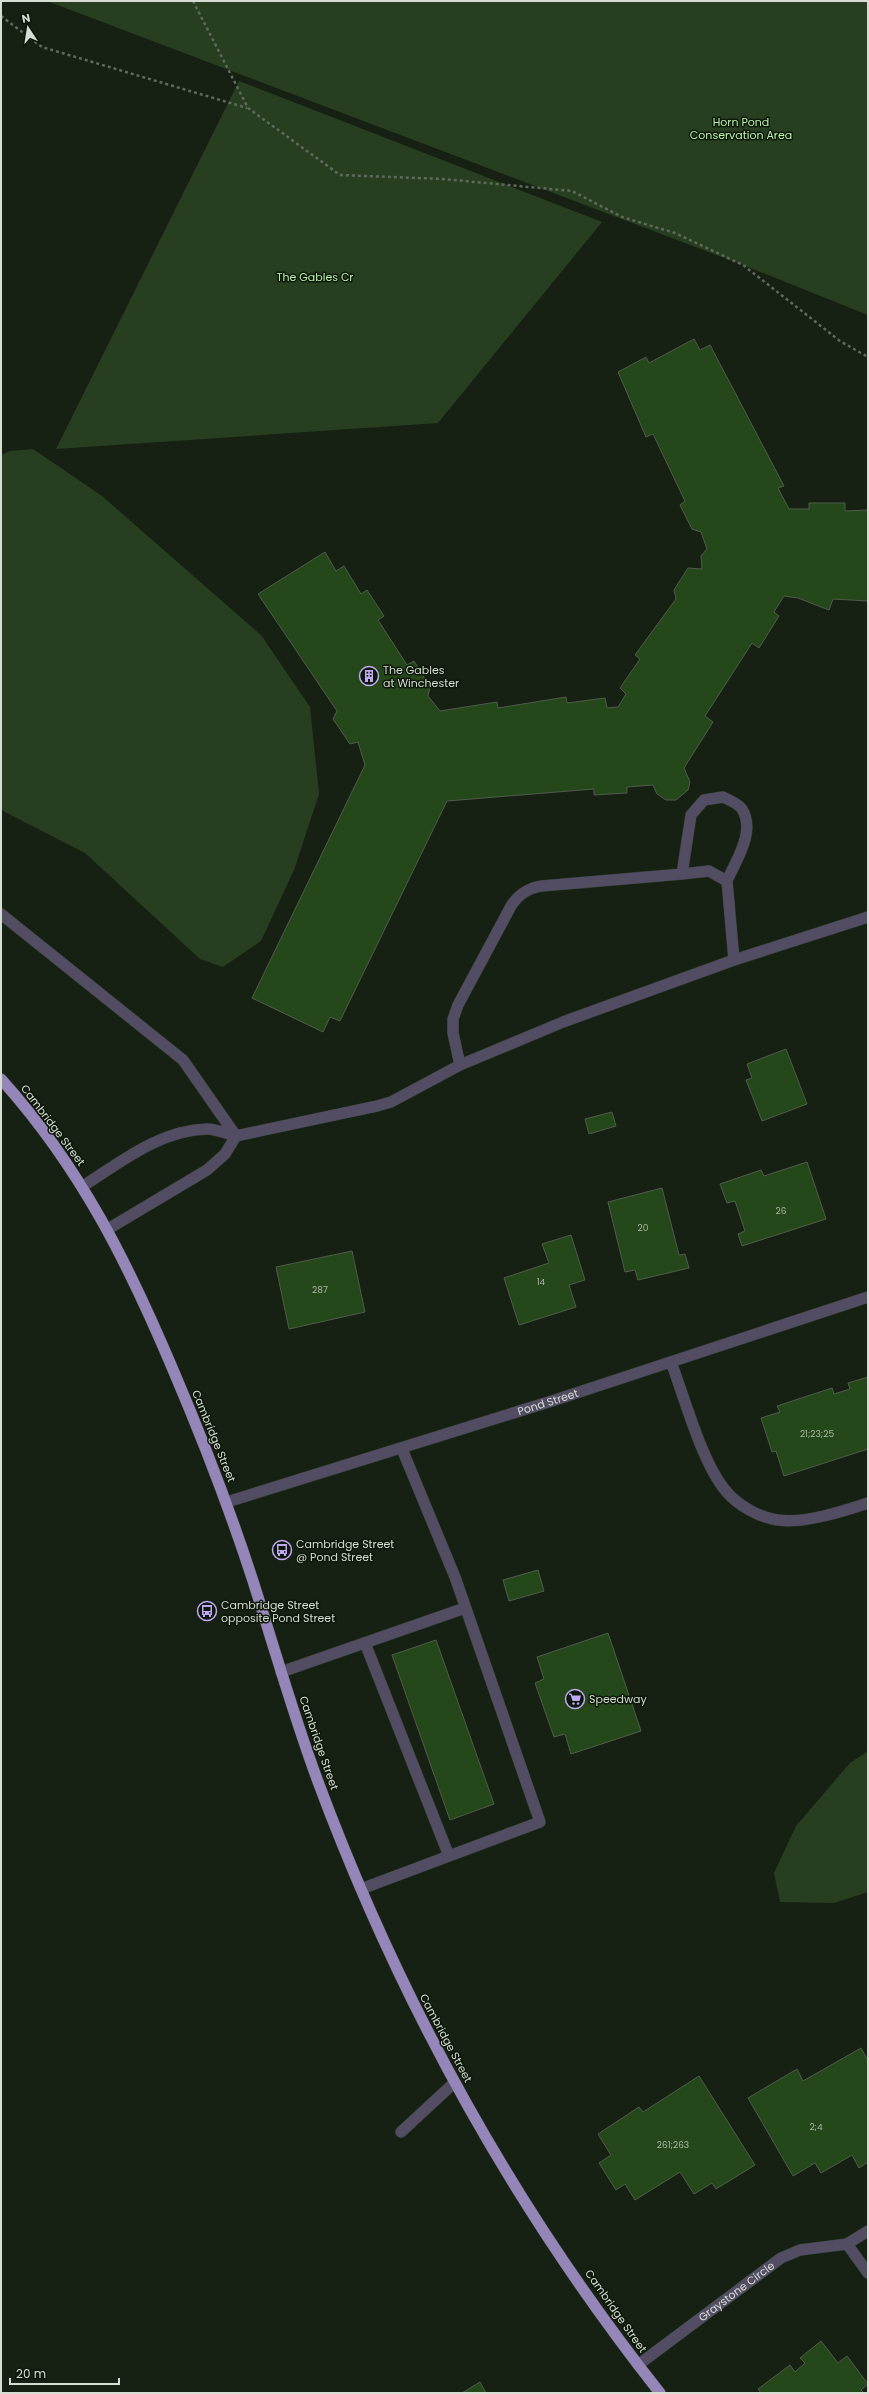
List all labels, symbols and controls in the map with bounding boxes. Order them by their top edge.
north arrow [8,8,48,48]
text: N [20,10,32,27]
park label: Horn Pond Conservation Area [690,114,792,143]
park label: The Gables Cr [277,269,353,285]
place label: The Gables at Winchester [383,662,459,691]
building icon: The Gables at Winchester [358,665,380,687]
street label: Cambridge Street [17,1081,89,1169]
house number: 26 [776,1205,787,1217]
house number: 20 [638,1222,649,1234]
house number: 14 [537,1276,546,1288]
house number: 287 [312,1284,328,1296]
street label: Pond Street [515,1385,580,1419]
street label: Cambridge Street [188,1387,240,1485]
house number: 21;23;25 [800,1428,834,1440]
place label: Cambridge Street @ Pond Street [296,1536,394,1565]
bus stop icon: Cambridge Street @ Pond Street [271,1539,293,1561]
place label: Cambridge Street opposite Pond Street [221,1597,335,1626]
bus stop icon: Cambridge Street opposite Pond Street [196,1600,218,1622]
supermarket icon: Speedway [564,1688,586,1710]
place label: Speedway [589,1691,647,1707]
street label: Cambridge Street [295,1694,343,1792]
street label: Cambridge Street [416,1991,476,2085]
house number: 2;4 [809,2121,823,2133]
house number: 261;263 [657,2139,689,2151]
street label: Graystone Circle [695,2257,778,2325]
street label: Cambridge Street [581,2266,651,2356]
scale bar [10,2360,119,2386]
text: 20 m [16,2365,46,2382]

